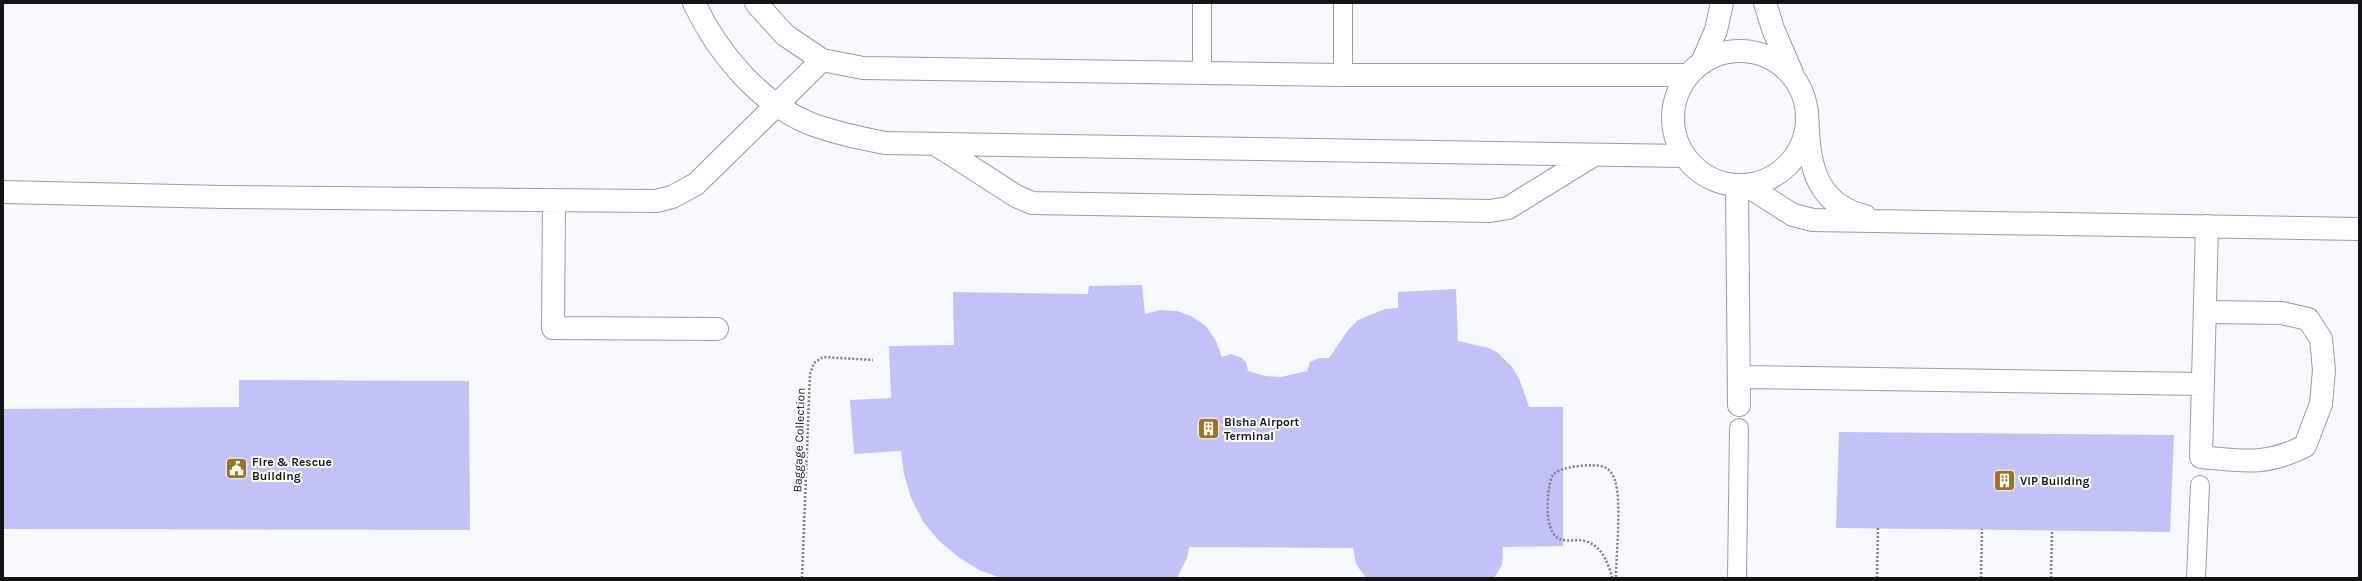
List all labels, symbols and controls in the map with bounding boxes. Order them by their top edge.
street label: Baggage Collection [790,387,808,493]
place label: Bisha Airport Terminal [1224,415,1300,443]
building icon: Bisha Airport Terminal [1195,416,1221,442]
place label: Fire & Rescue Building [252,455,332,483]
public building icon: Fire & Rescue Building [224,456,250,482]
building icon: VIP Building [1992,468,2018,494]
place label: VIP Building [2020,474,2090,488]

